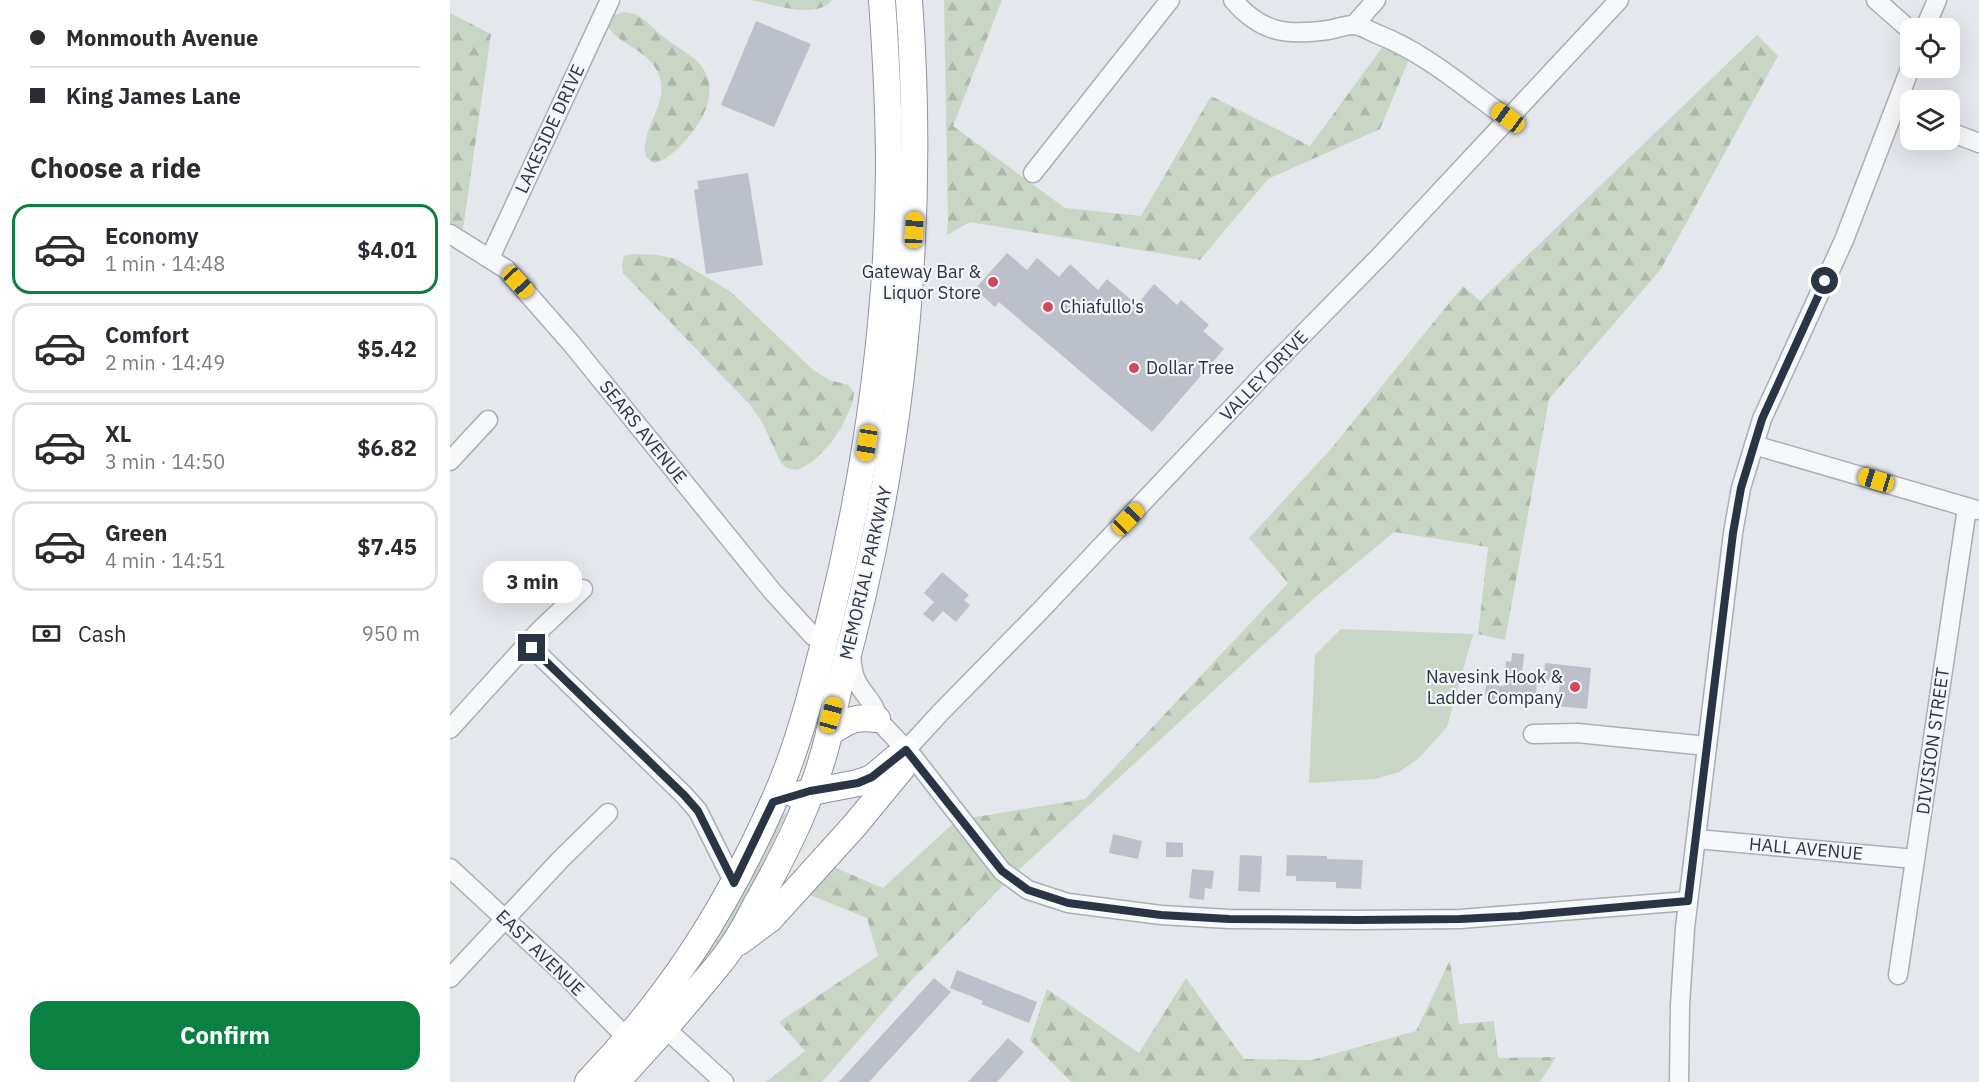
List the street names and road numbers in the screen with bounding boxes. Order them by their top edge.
street label: LAKESIDE DRIVE [510,61,589,197]
street label: VALLEY DRIVE [1215,326,1313,426]
street label: SEARS AVENUE [595,375,692,488]
street label: MEMORIAL PARKWAY [834,483,897,662]
street label: DIVISION STREET [1911,666,1954,816]
street label: HALL AVENUE [1748,832,1864,865]
street label: EAST AVENUE [491,905,590,1001]

